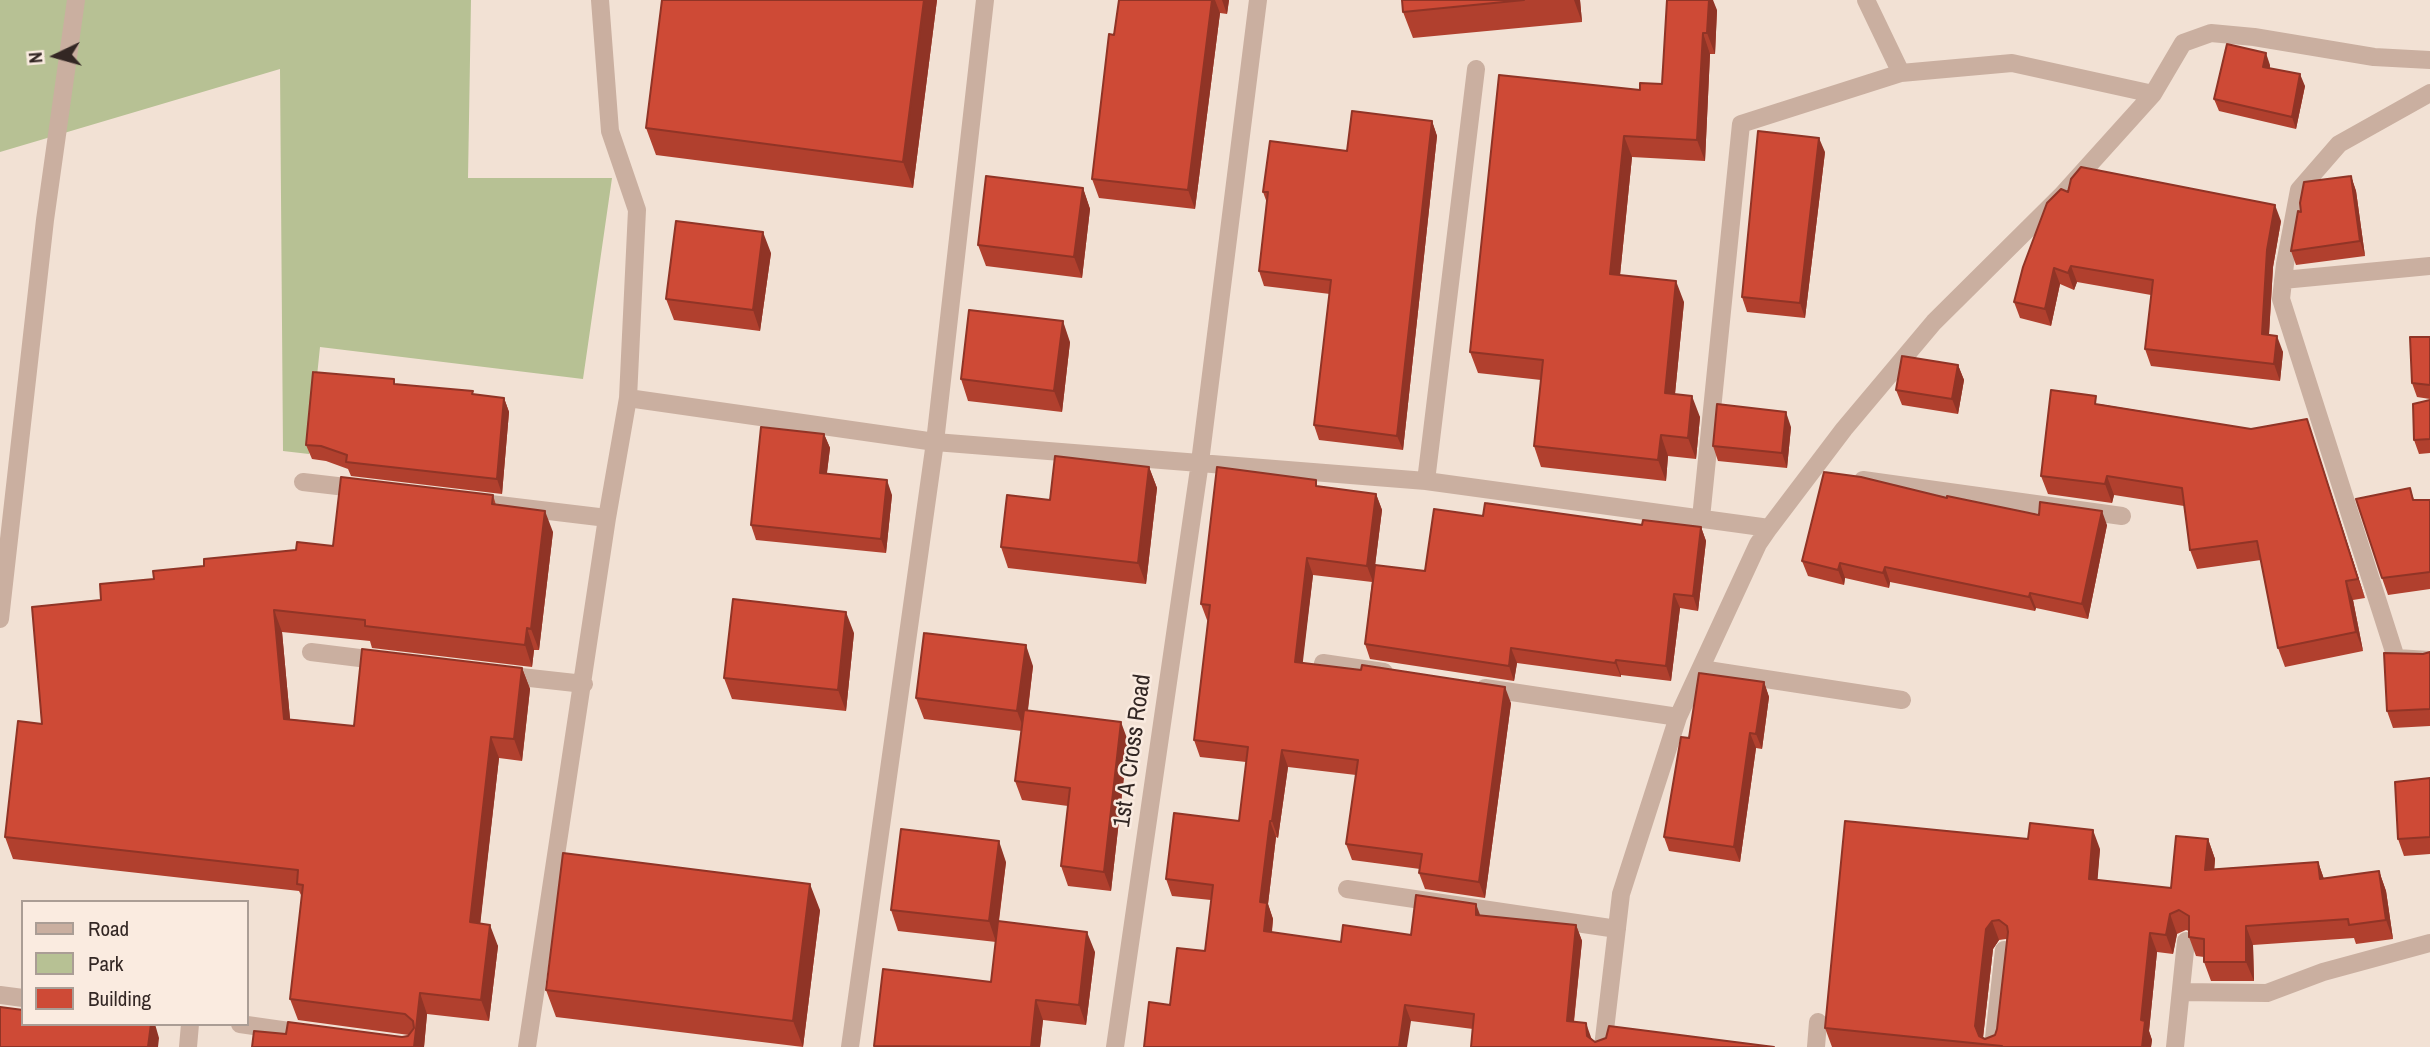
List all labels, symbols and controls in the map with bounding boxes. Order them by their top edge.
north arrow [21,21,91,91]
text: N [22,51,49,65]
street label: 1st A Cross Road [1108,673,1158,829]
legend [21,900,248,1026]
text: Road [88,914,129,943]
text: Park [88,949,123,978]
text: Building [88,984,151,1013]

